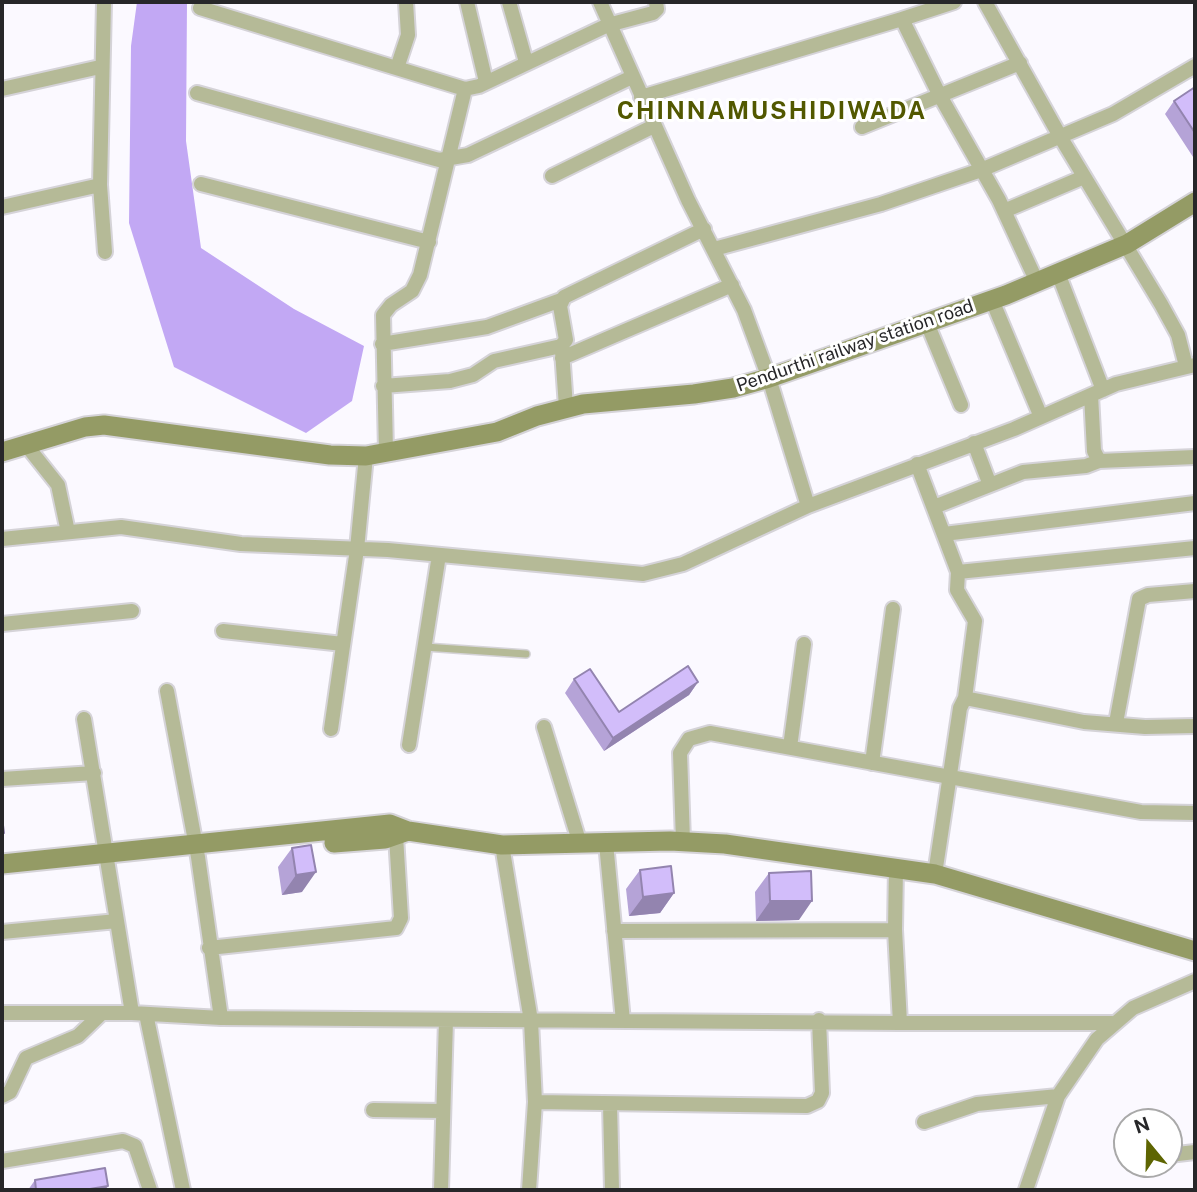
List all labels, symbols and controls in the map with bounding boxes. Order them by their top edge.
district label: CHINNAMUSHIDIWADA [619,98,925,126]
street label: Pendurthi railway station road [734,295,976,397]
north arrow [1113,1108,1183,1178]
text: N [1131,1112,1152,1138]

